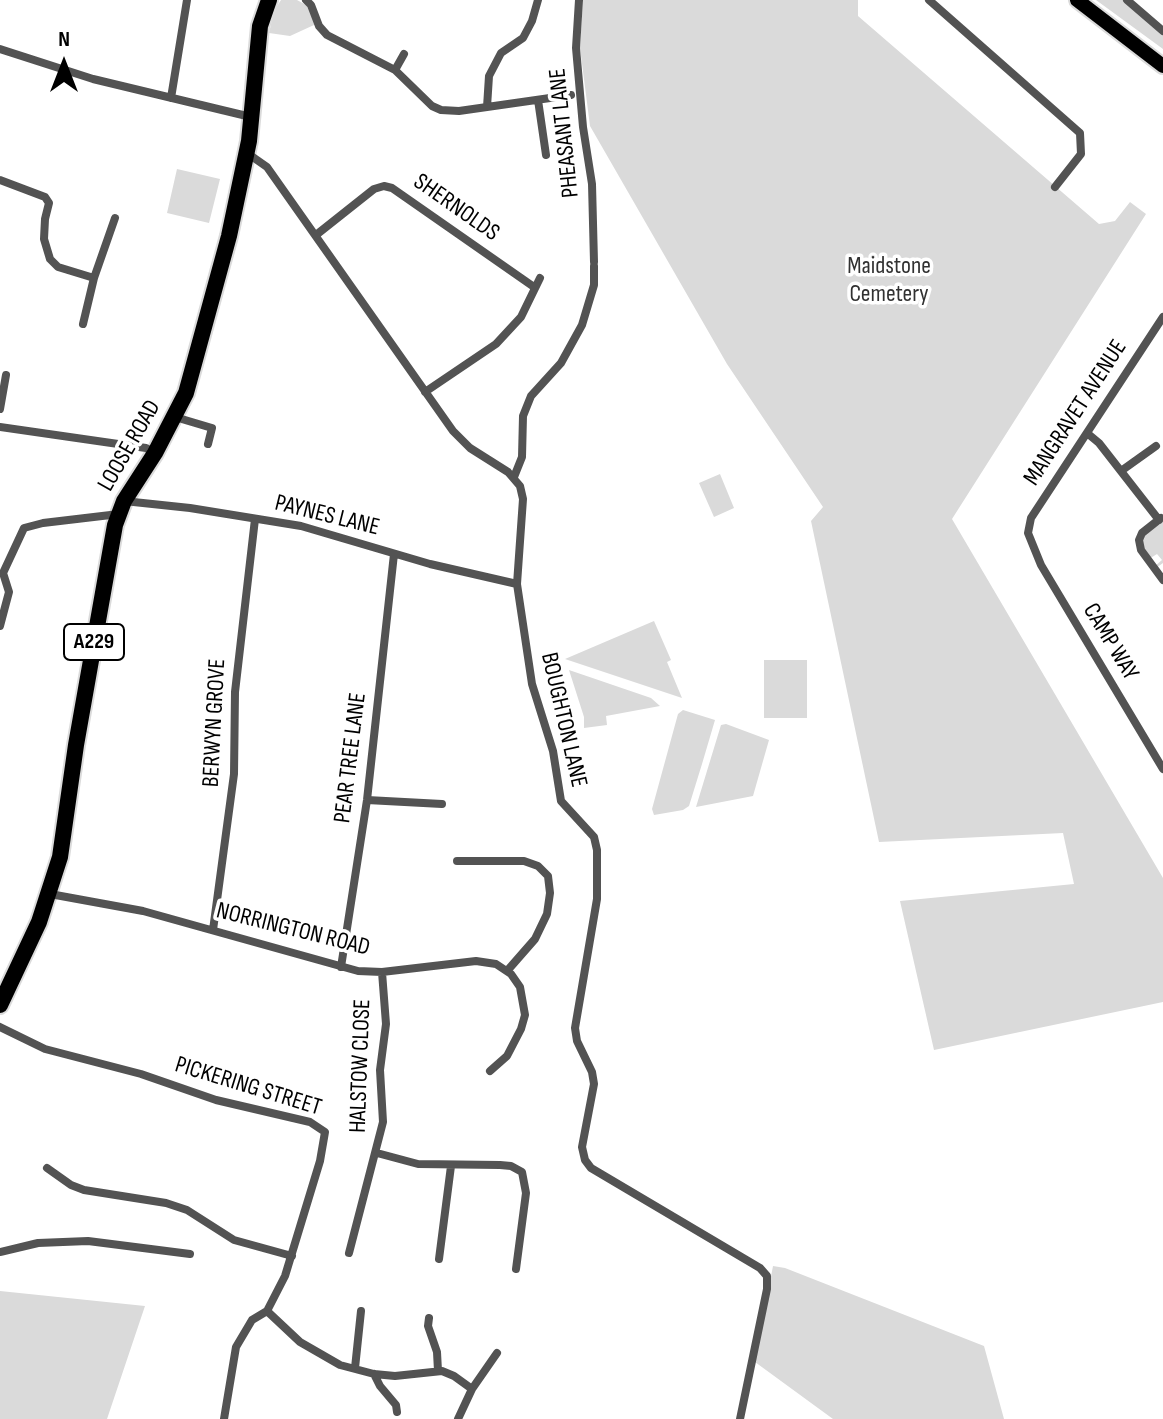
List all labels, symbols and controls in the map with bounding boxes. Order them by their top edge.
north arrow [24,24,104,104]
text: N [58,26,70,53]
street label: PHEASANT LANE [544,67,586,199]
street label: SHERNOLDS [407,168,505,248]
park label: Maidstone Cemetery [847,253,931,309]
street label: MANGRAVET AVENUE [1018,335,1134,491]
street label: LOOSE ROAD [92,395,168,497]
street label: PAYNES LANE [272,489,382,543]
street label: CAMP WAY [1076,598,1144,686]
road number: A229 [64,624,124,660]
street label: BOUGHTON LANE [534,650,592,790]
street label: BERWYN GROVE [197,658,233,788]
street label: PEAR TREE LANE [329,691,373,825]
street label: NORRINGTON ROAD [213,897,373,963]
street label: HALSTOW CLOSE [344,999,378,1133]
street label: PICKERING STREET [171,1051,325,1123]

